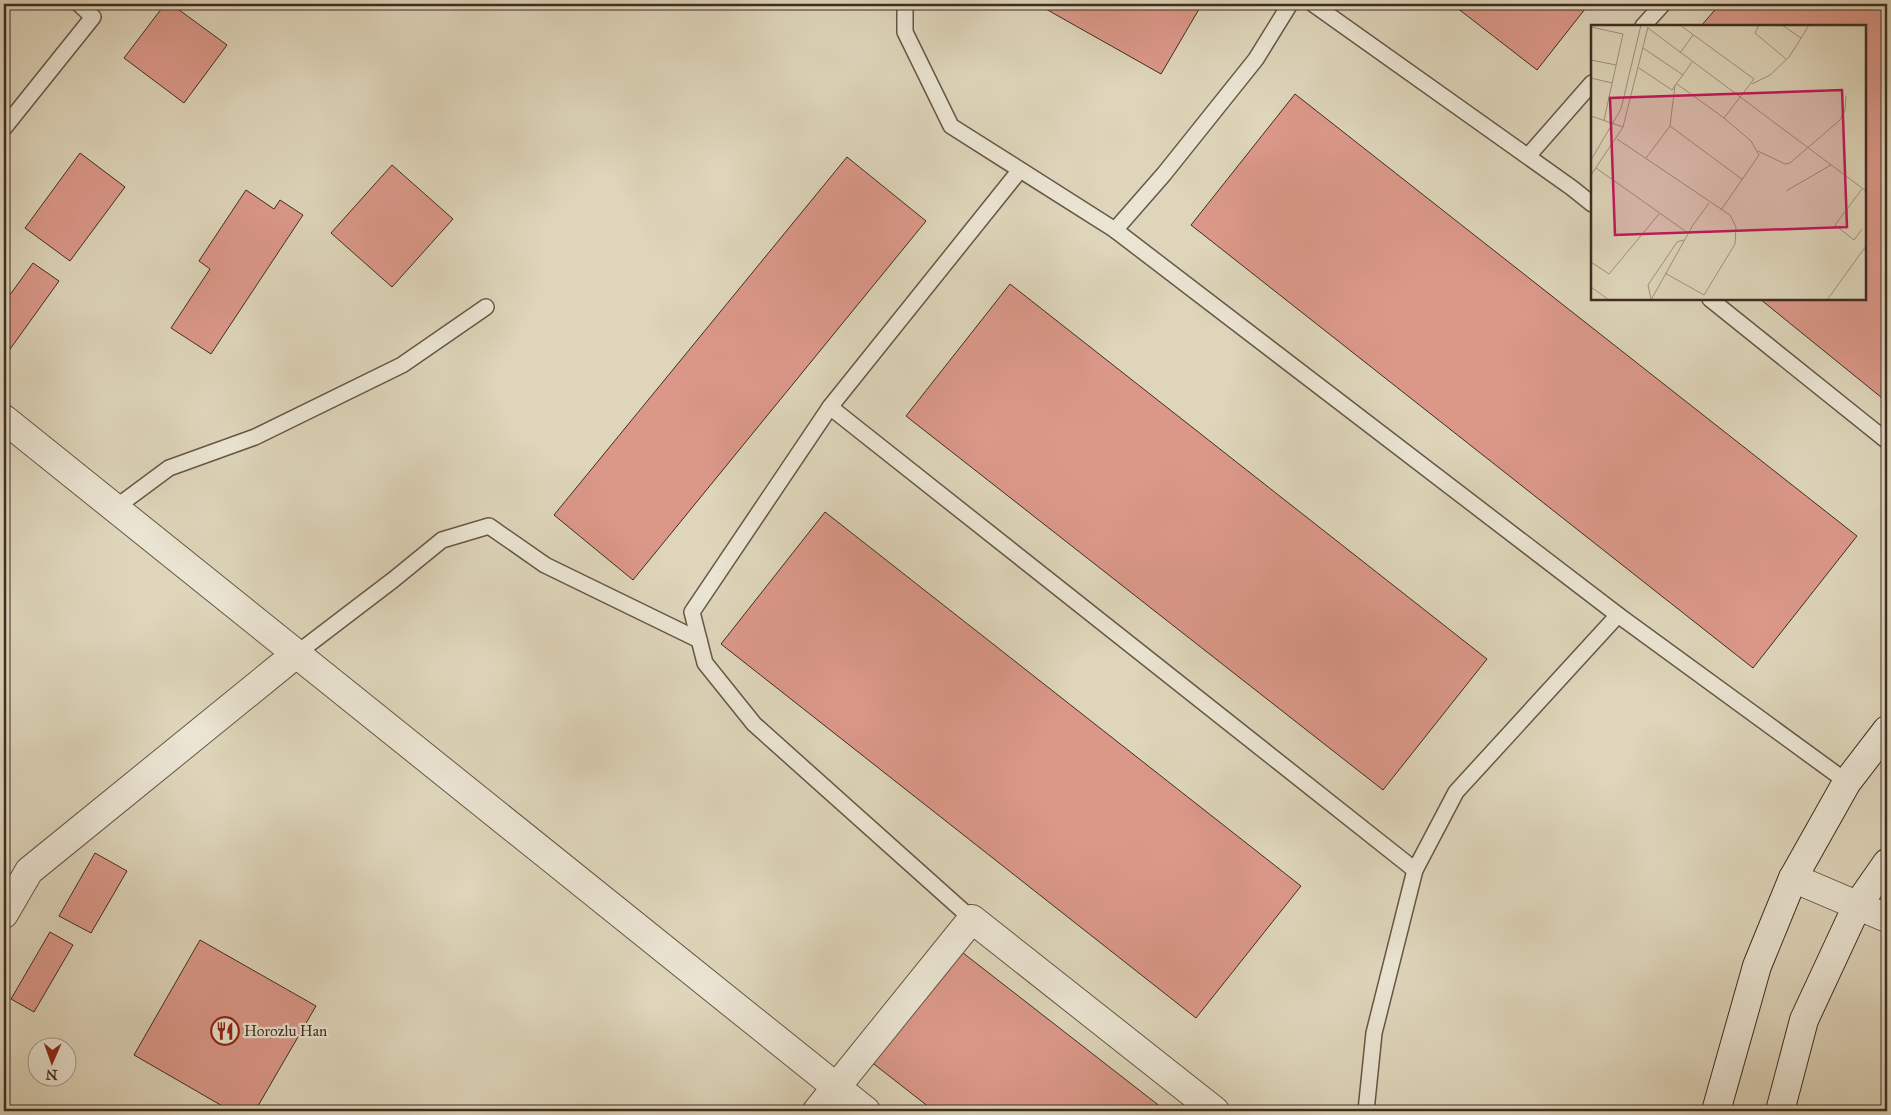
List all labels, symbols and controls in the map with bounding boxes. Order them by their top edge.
inset map [1591,25,1866,300]
restaurant icon: Horozlu Han [210,1016,240,1046]
place label: Horozlu Han [244,1022,327,1040]
north arrow [28,1038,78,1088]
text: N [45,1066,58,1083]

